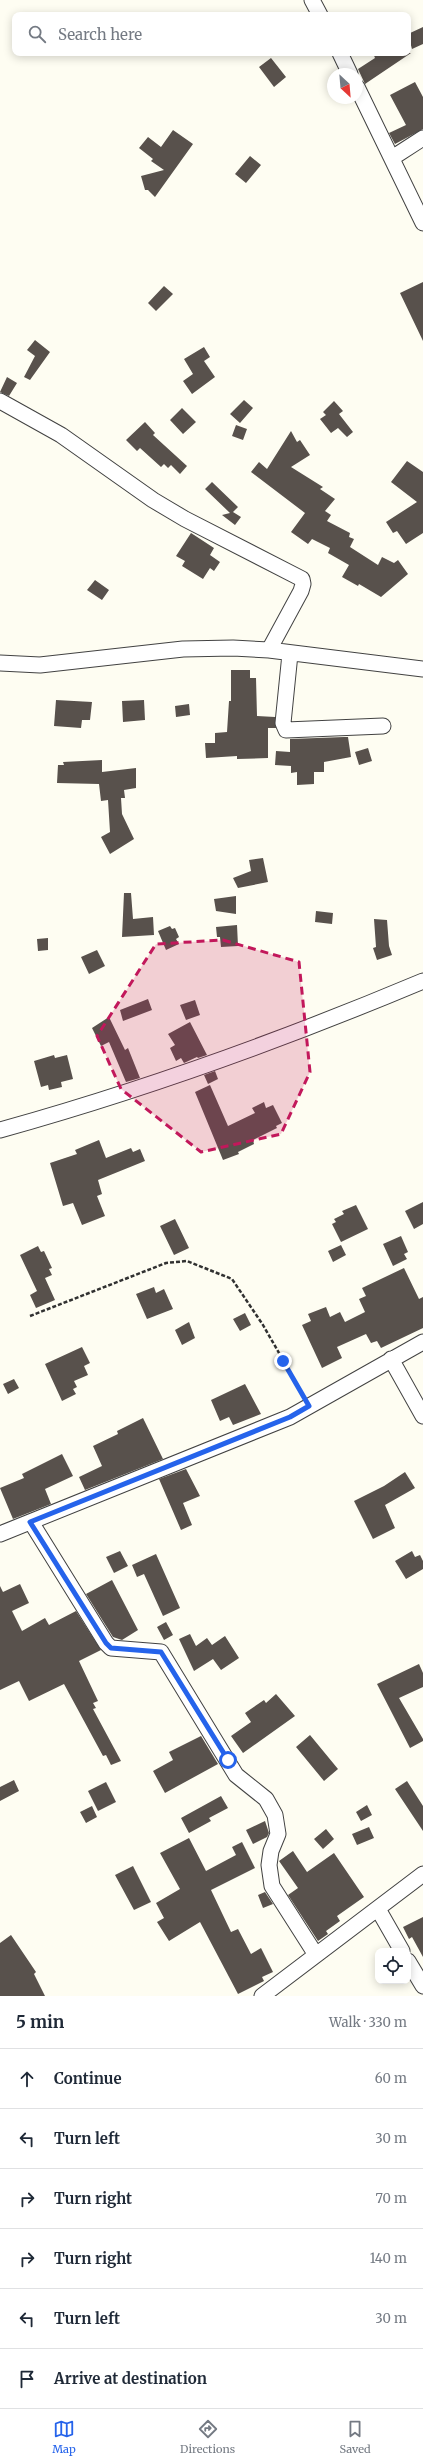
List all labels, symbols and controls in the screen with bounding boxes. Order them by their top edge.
search box [12,12,411,56]
icon: search [26,23,48,45]
text: Search here [58,25,142,44]
north arrow [327,68,363,104]
route end [274,1352,292,1370]
route start [219,1751,237,1769]
map controls [375,1948,411,1984]
button: locate [375,1948,411,1984]
text: 5 min [16,2011,64,2033]
text: Walk · 330 m [329,2014,407,2031]
icon: ahead [16,2068,38,2090]
text: Continue [54,2069,122,2088]
text: 60 m [375,2070,407,2087]
icon: left [16,2128,38,2150]
text: Turn left [54,2129,120,2148]
text: 30 m [375,2130,407,2147]
icon: right [16,2188,38,2210]
text: Turn right [54,2189,132,2208]
text: 70 m [376,2190,407,2207]
icon: right [16,2248,38,2270]
text: Turn right [54,2249,132,2268]
text: 140 m [370,2250,407,2267]
icon: left [16,2308,38,2330]
text: Turn left [54,2309,120,2328]
text: 30 m [375,2310,407,2327]
icon: arrive [16,2368,38,2390]
text: Arrive at destination [54,2369,207,2388]
tab: Map [52,2418,76,2456]
tab: Directions [180,2418,235,2456]
tab: Saved [340,2418,371,2456]

